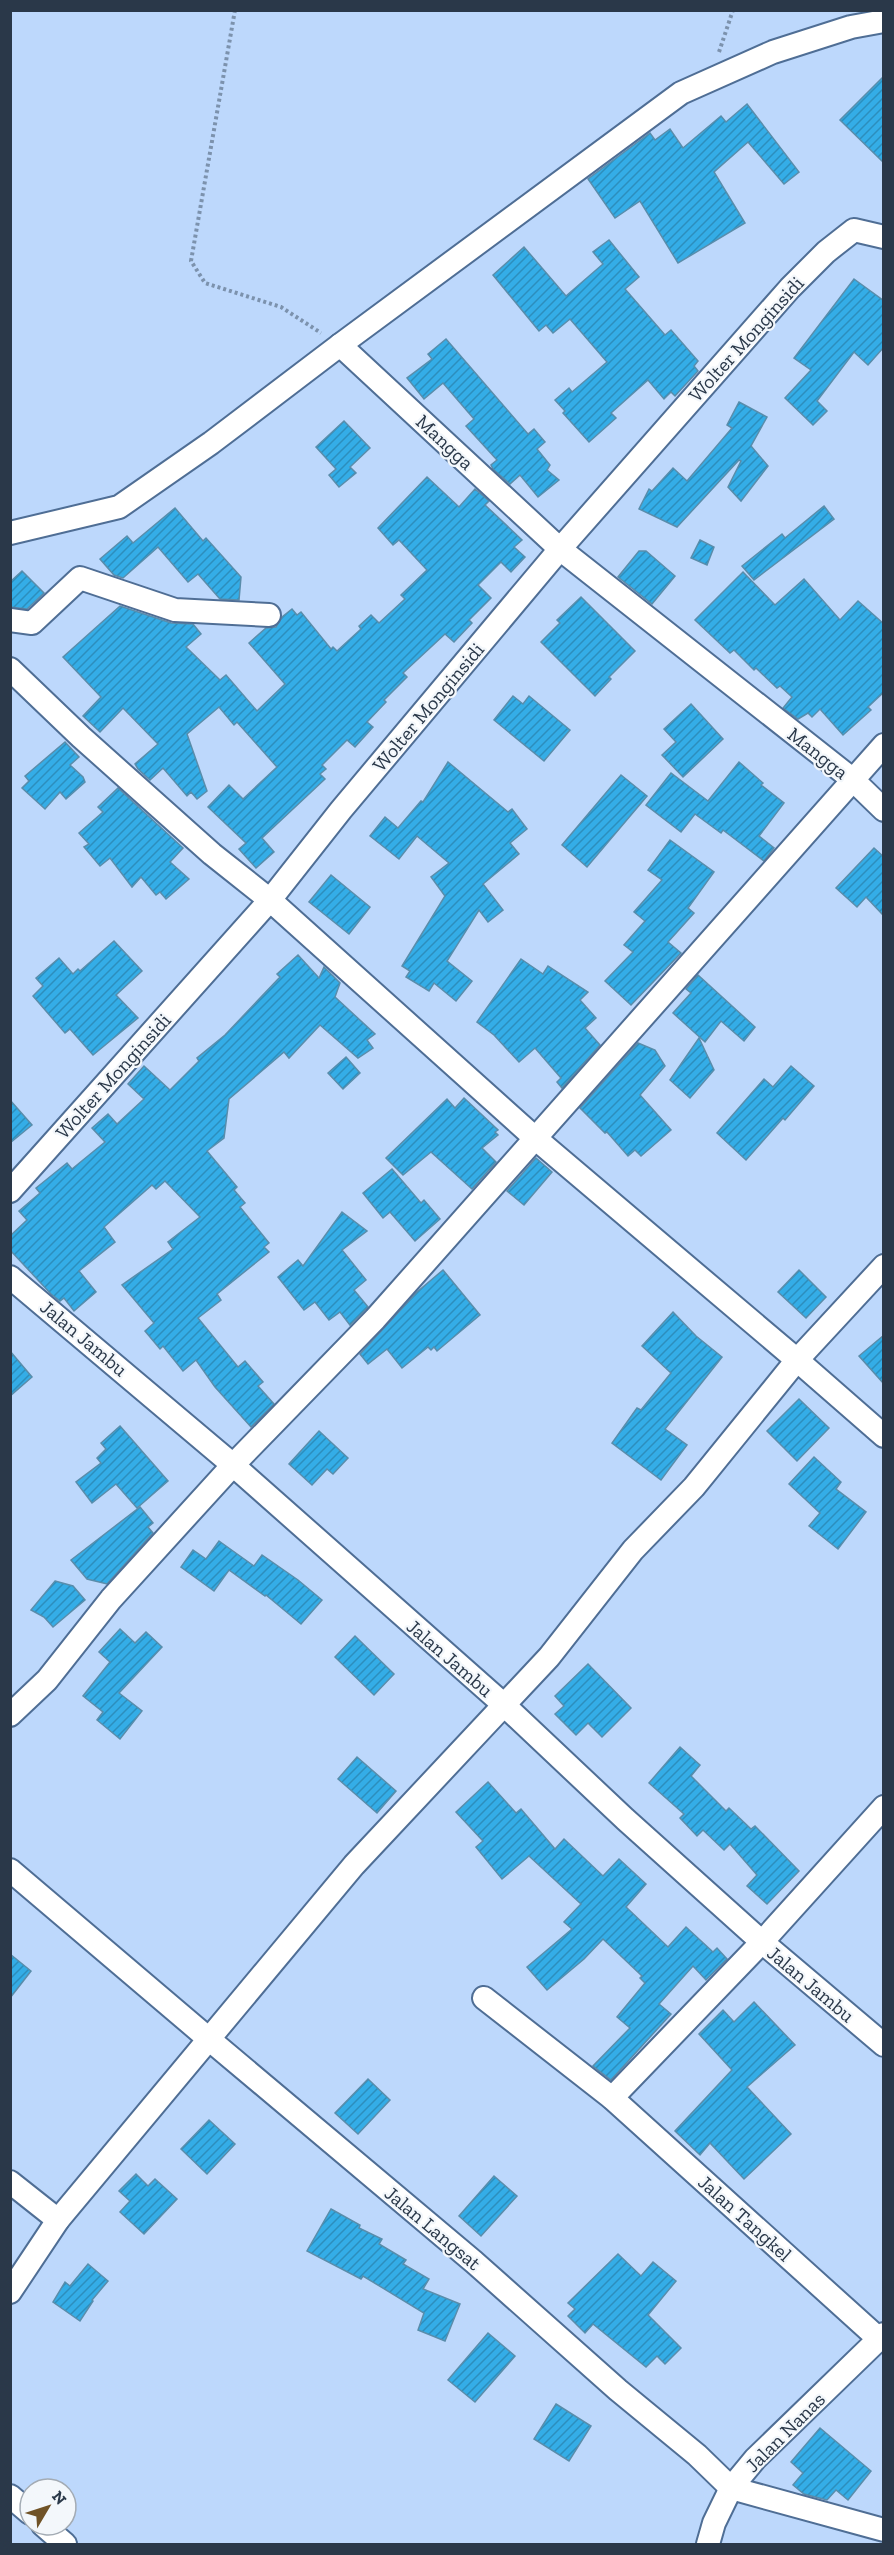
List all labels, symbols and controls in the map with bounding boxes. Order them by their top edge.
street label: Wolter Monginsidi [683,271,809,407]
street label: Mangga [411,409,479,475]
street label: Wolter Monginsidi [367,637,489,776]
street label: Mangga [783,722,853,784]
street label: Wolter Monginsidi [50,1008,176,1144]
street label: Jalan Jambu [36,1295,132,1381]
street label: Jalan Jambu [402,1614,498,1702]
street label: Jalan Jambu [763,1941,859,2027]
street label: Jalan Tangkel [693,2170,797,2266]
street label: Jalan Langsat [380,2181,486,2276]
street label: Jalan Nanas [740,2387,830,2477]
north arrow [18,2477,78,2537]
text: N [48,2487,70,2509]

